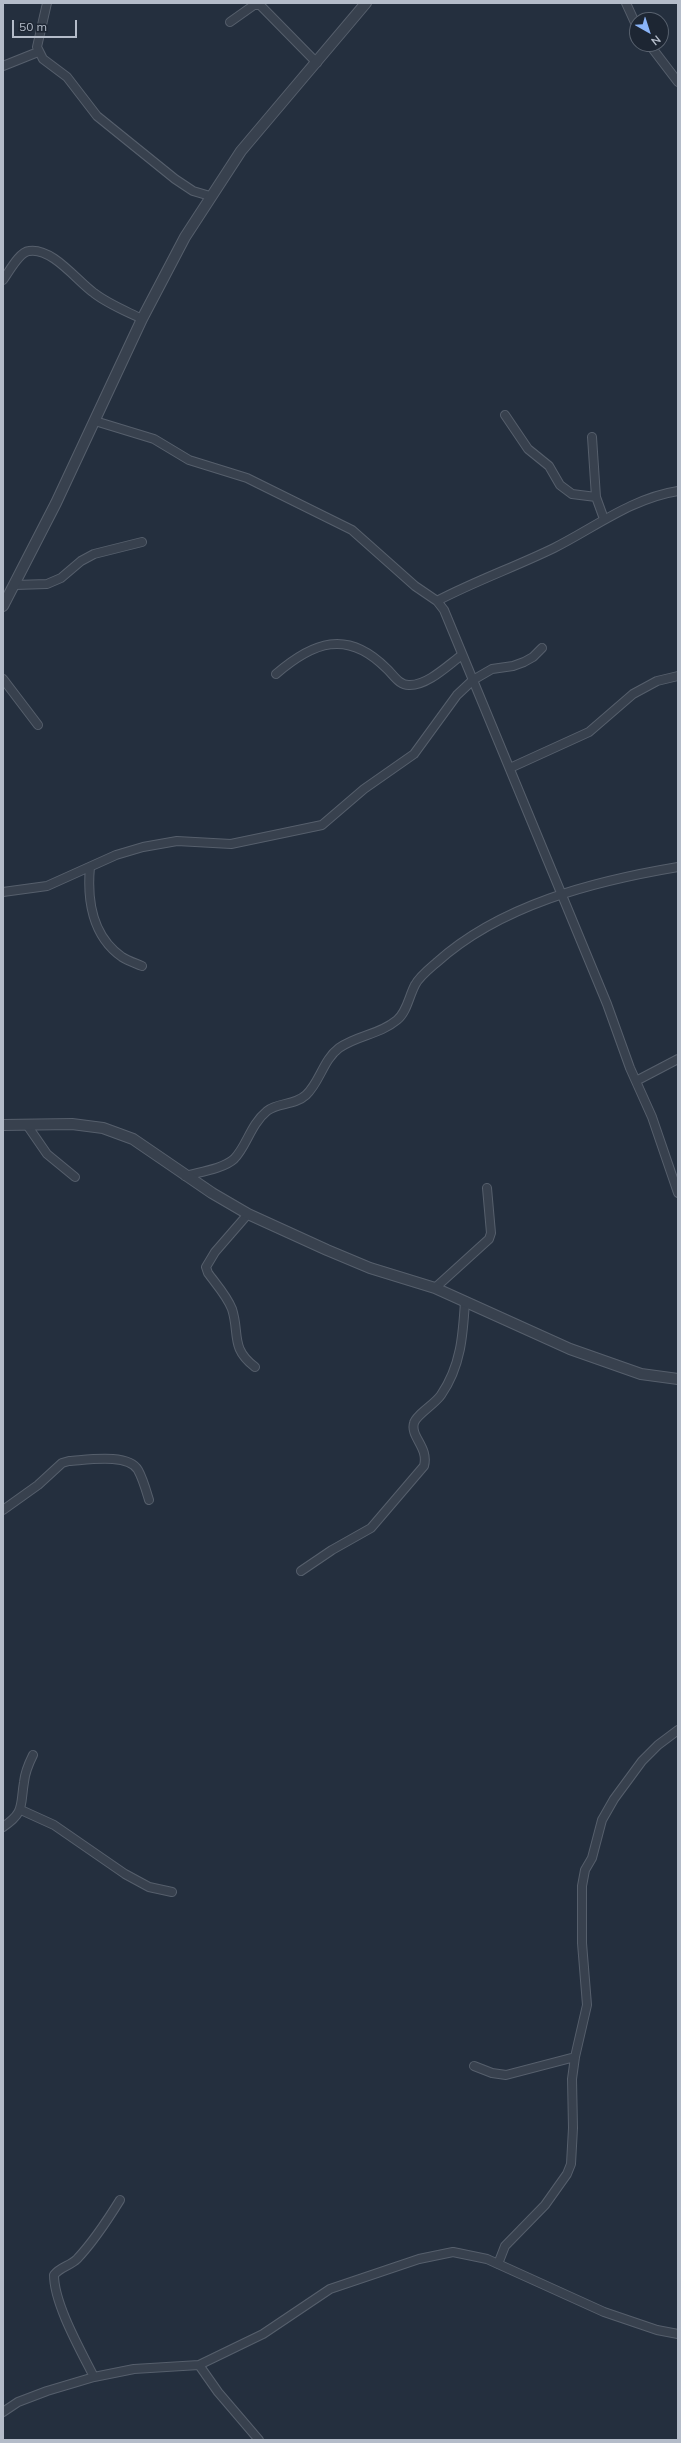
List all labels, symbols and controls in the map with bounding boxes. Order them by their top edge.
scale bar [14,12,79,38]
north arrow [629,12,669,52]
text: 50 m [19,19,47,34]
text: N [648,32,664,49]

